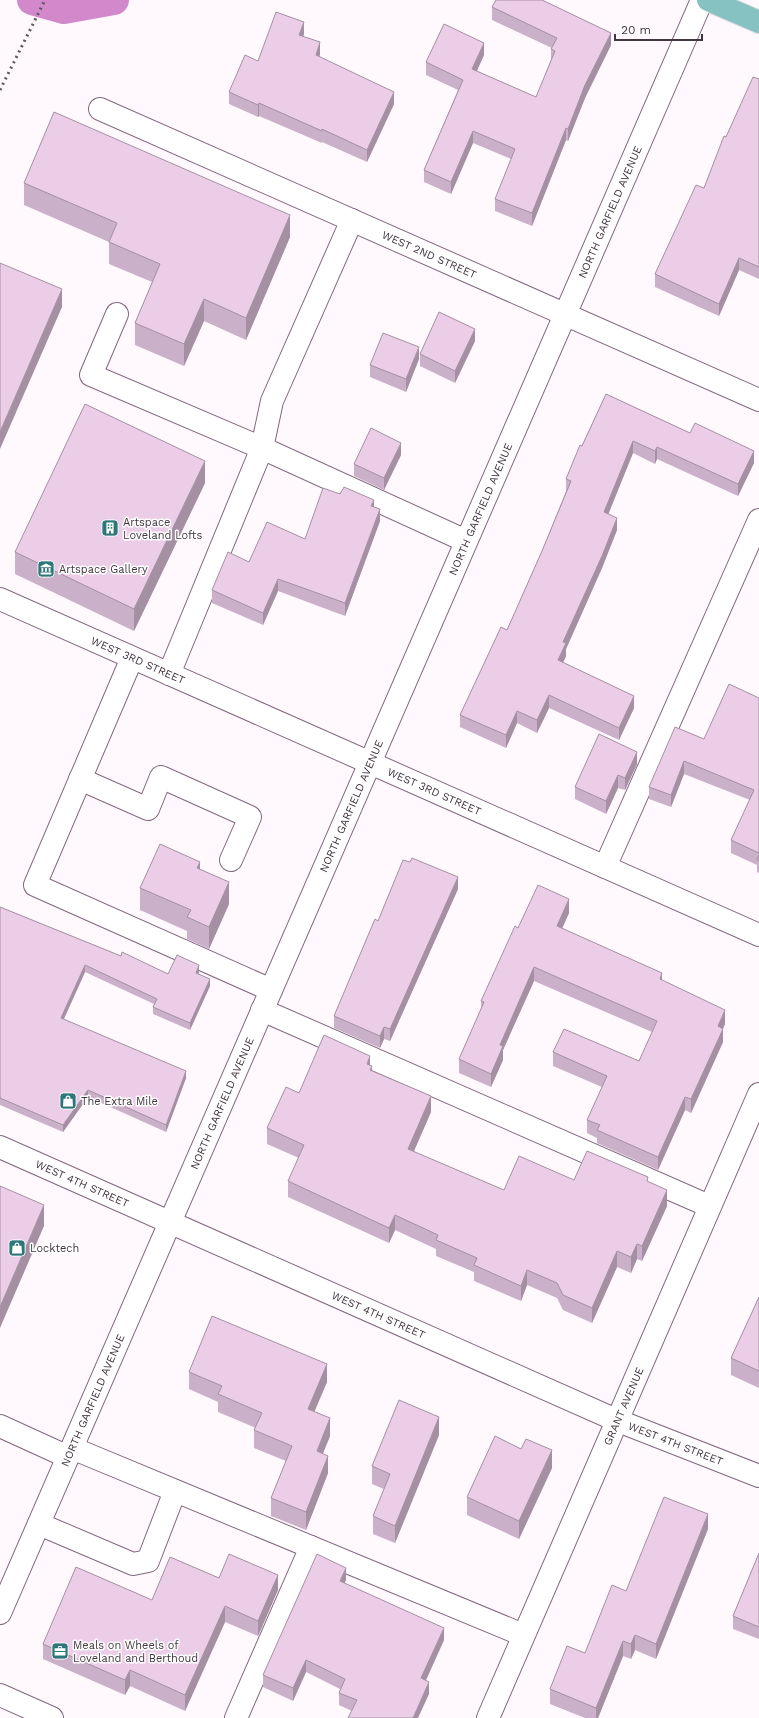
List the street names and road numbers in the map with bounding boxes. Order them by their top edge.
street label: NORTH GARFIELD AVENUE [576,144,645,280]
street label: WEST 2ND STREET [380,228,479,282]
street label: NORTH GARFIELD AVENUE [446,441,515,577]
street label: WEST 3RD STREET [89,634,187,687]
street label: NORTH GARFIELD AVENUE [317,738,386,874]
street label: WEST 3RD STREET [385,765,483,818]
street label: NORTH GARFIELD AVENUE [188,1035,257,1172]
street label: WEST 4TH STREET [33,1158,131,1210]
street label: WEST 4TH STREET [330,1289,427,1342]
street label: NORTH GARFIELD AVENUE [59,1332,128,1469]
street label: GRANT AVENUE [601,1365,647,1447]
street label: WEST 4TH STREET [626,1419,725,1468]

